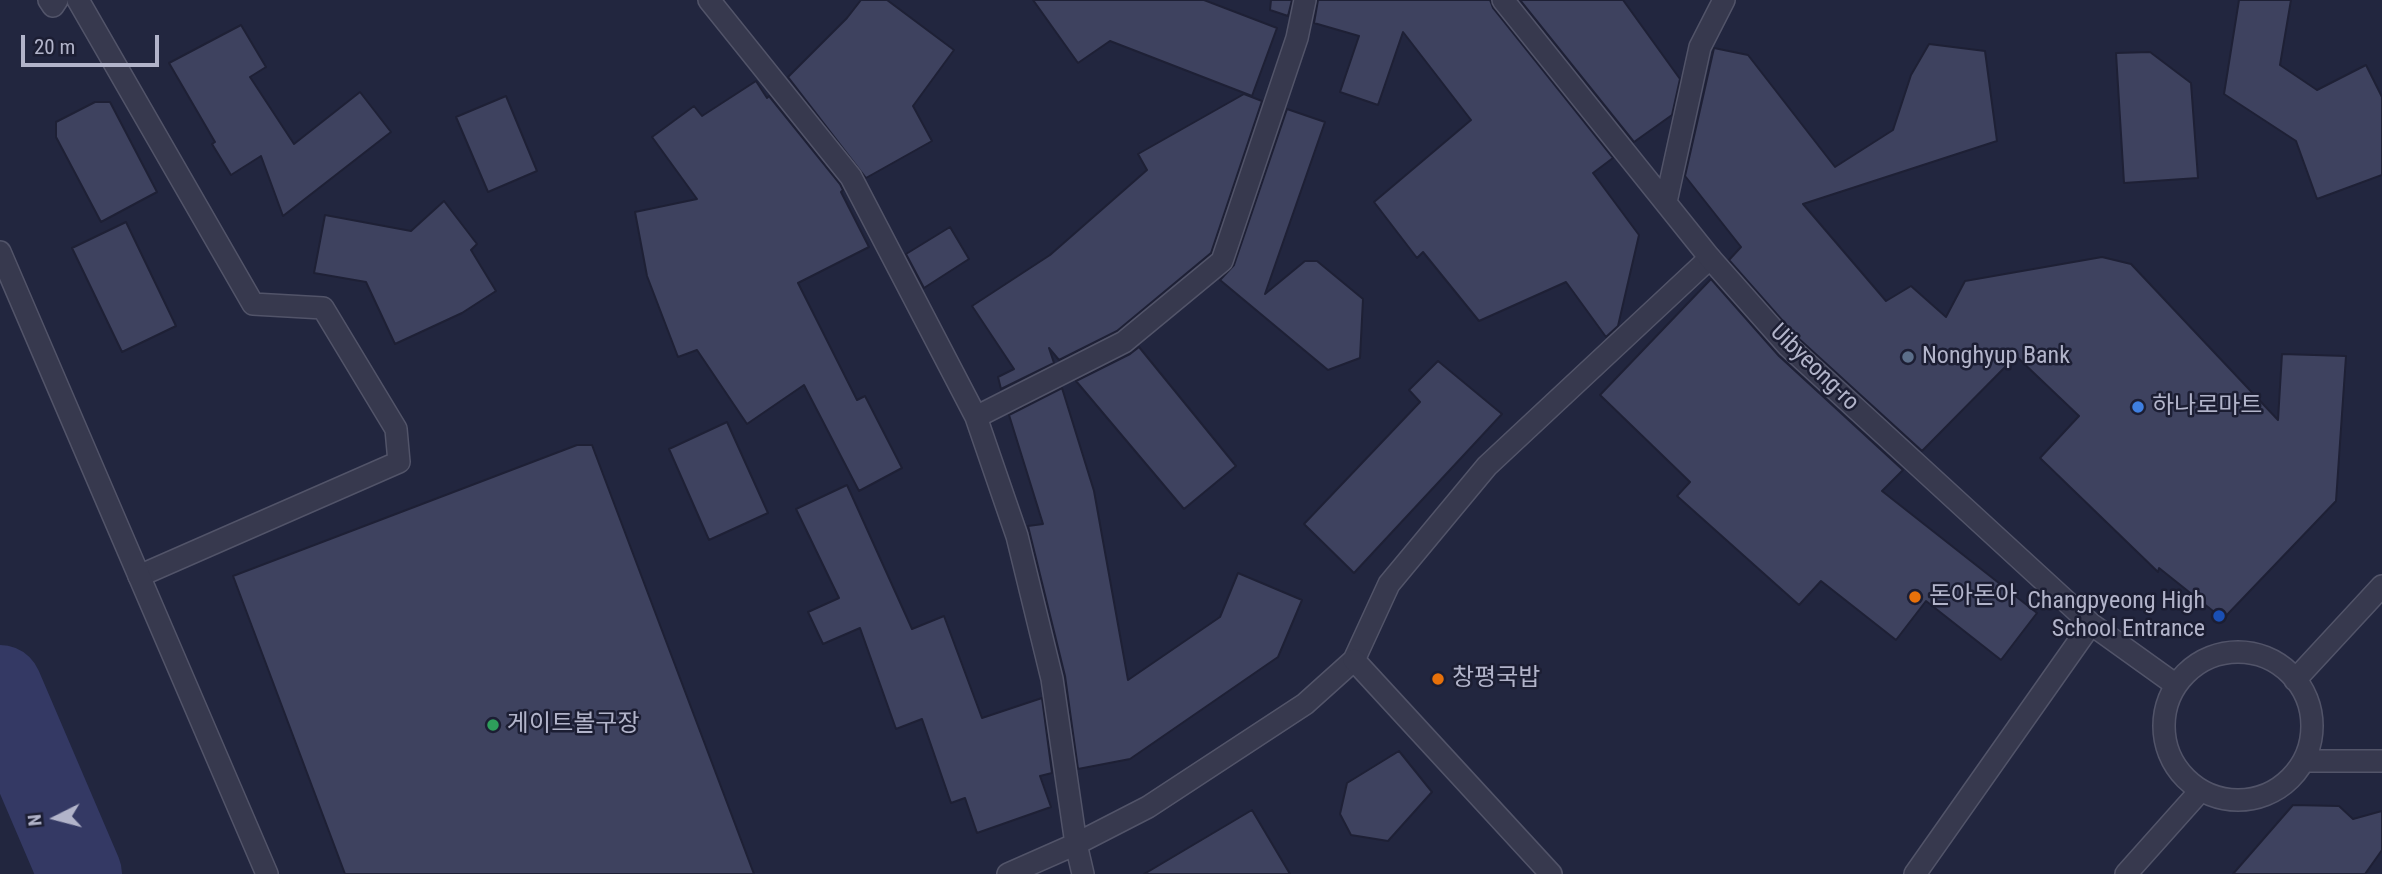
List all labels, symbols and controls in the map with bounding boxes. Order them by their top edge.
scale bar [24,21,163,65]
text: 20 m [34,35,75,59]
street label: Uibyeong-ro [1764,319,1864,417]
place label: Nonghyup Bank [1922,343,2070,371]
marker: Nonghyup Bank [1900,349,1916,365]
place label: 하나로마트 [2152,393,2262,421]
marker: 하나로마트 [2130,399,2146,415]
place label: 돈아돈아 [1929,583,2017,611]
place label: Changpyeong High School Entrance [2027,588,2205,644]
marker: 돈아돈아 [1907,589,1923,605]
marker: Changpyeong High School Entrance [2211,608,2227,624]
place label: 창평국밥 [1452,665,1540,693]
marker: 창평국밥 [1430,671,1446,687]
place label: 게이트볼구장 [507,711,639,739]
marker: 게이트볼구장 [485,717,501,733]
north arrow [21,783,91,853]
text: N [23,813,47,827]

